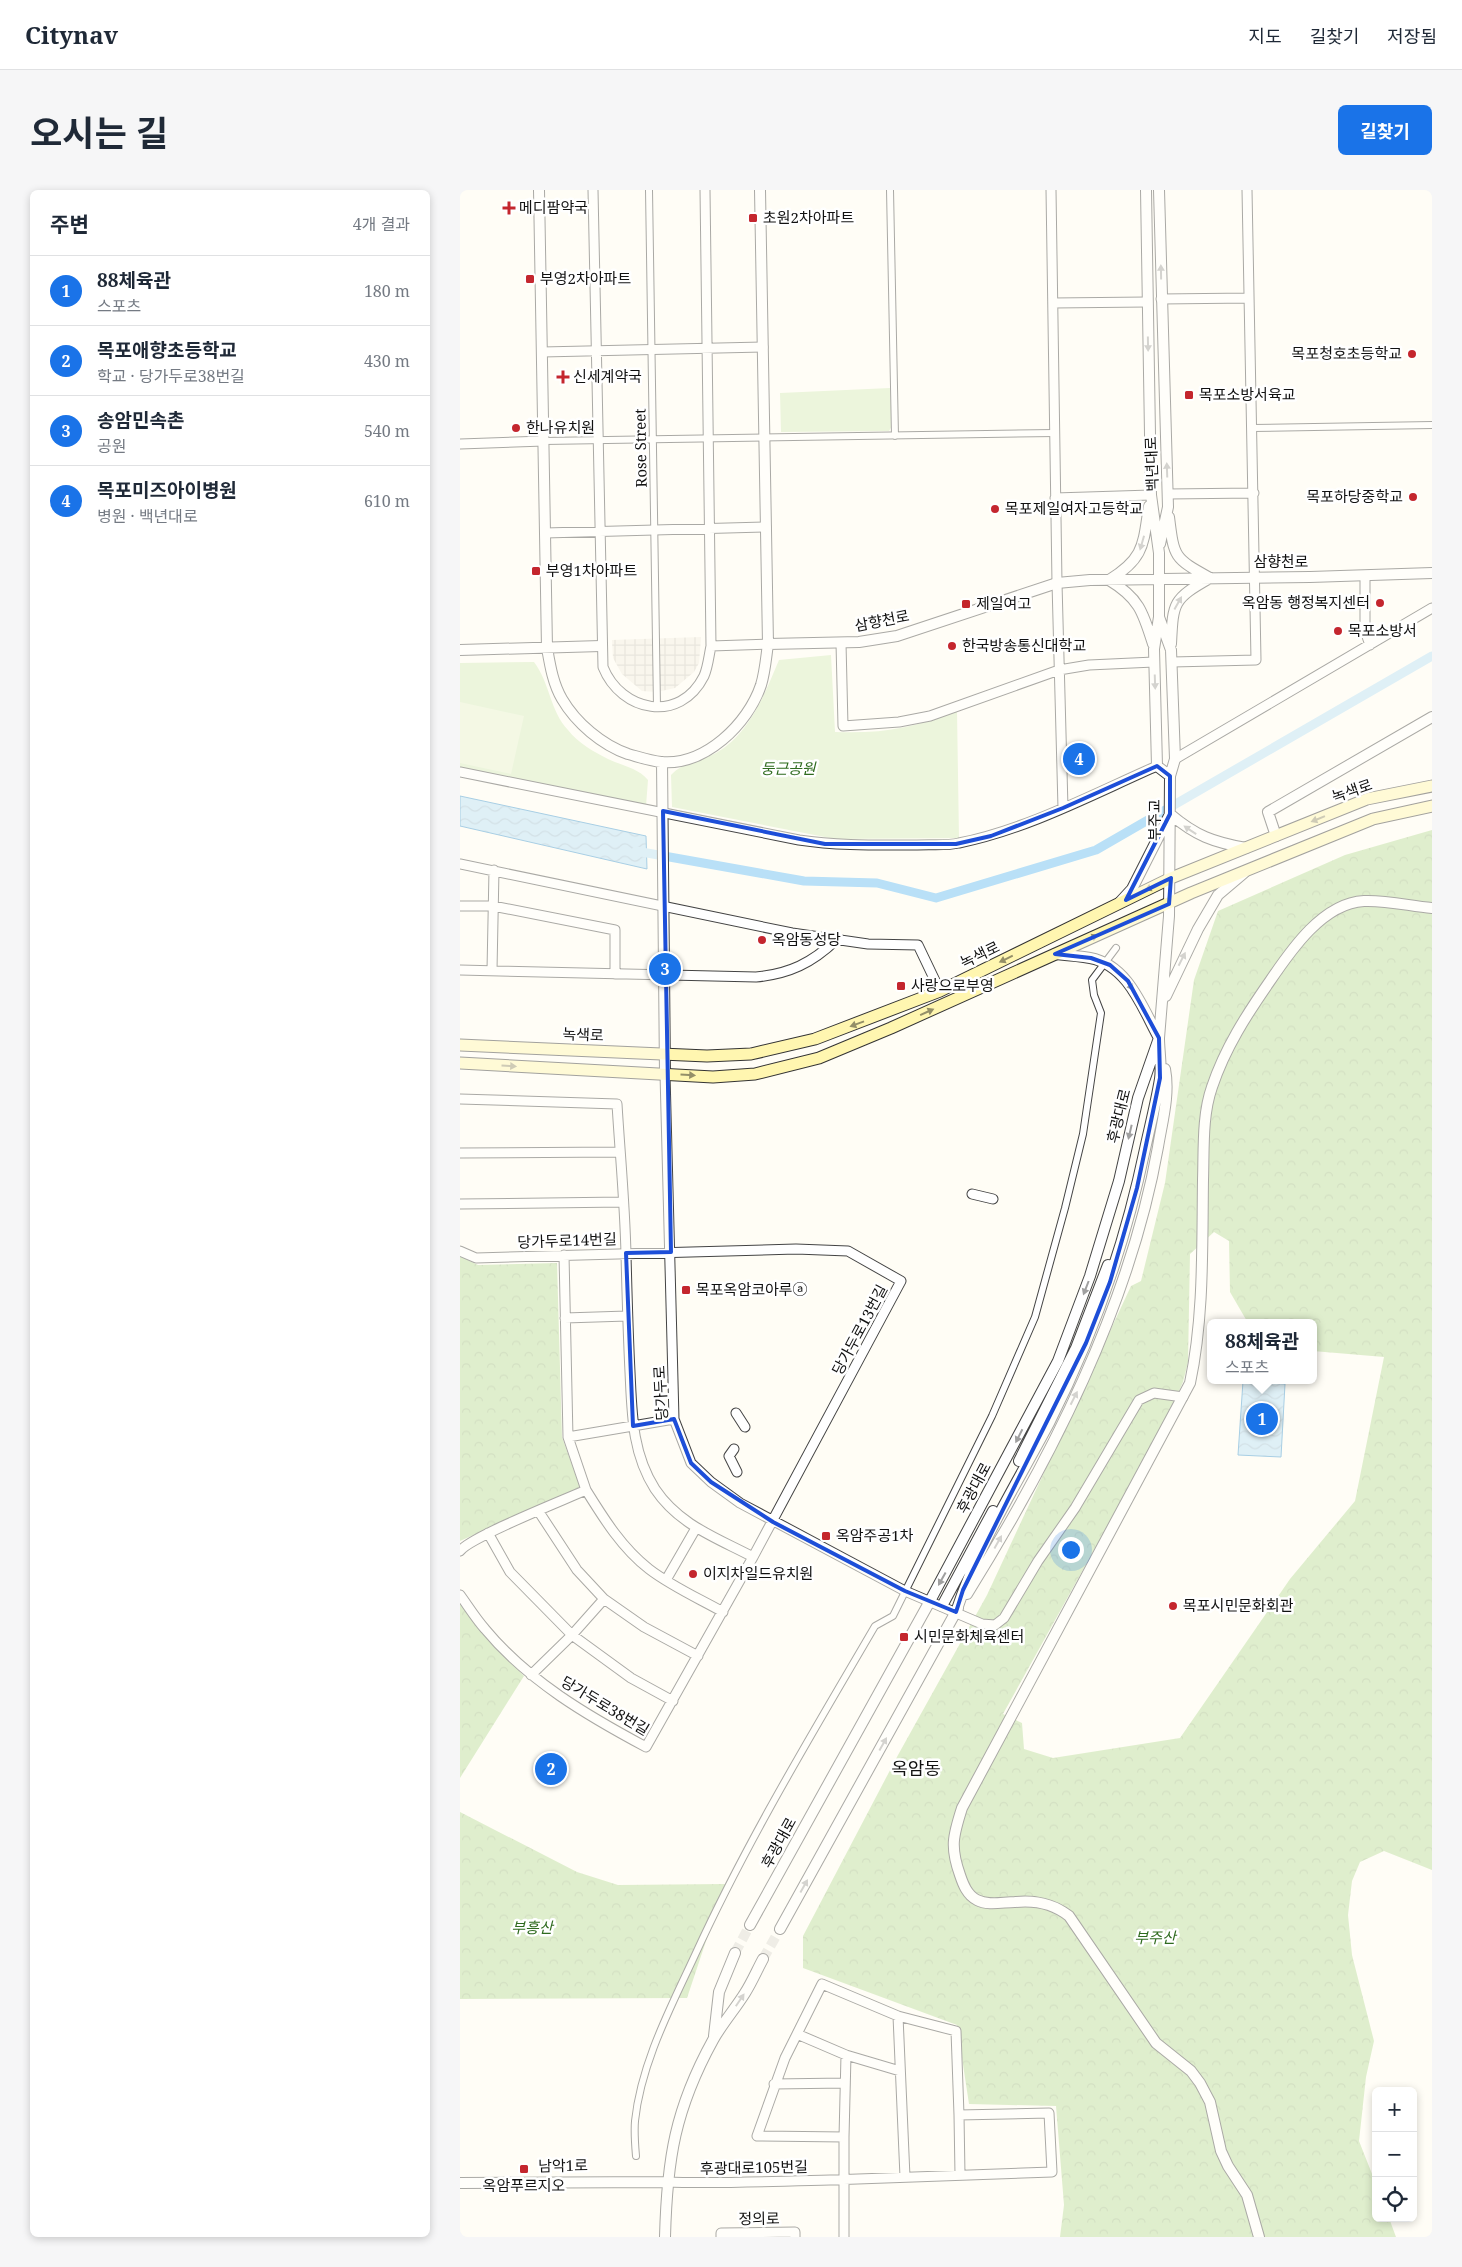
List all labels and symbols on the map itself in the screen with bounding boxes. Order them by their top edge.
place label: 메디팜약국 [519,197,588,217]
marker: 메디팜약국 [503,202,515,214]
place label: 초원2차아파트 [763,207,854,227]
marker: 초원2차아파트 [747,212,759,224]
one-way arrow [1157,264,1165,280]
place label: 부영2차아파트 [540,268,631,288]
marker: 부영2차아파트 [524,273,536,285]
one-way arrow [1144,336,1152,352]
place label: 목포청호초등학교 [1292,343,1402,363]
marker: 목포청호초등학교 [1406,348,1418,360]
place label: 신세계약국 [573,366,642,386]
marker: 신세계약국 [557,371,569,383]
place label: 목포소방서육교 [1199,384,1296,404]
marker: 목포소방서육교 [1183,389,1195,401]
street label: Rose Street [629,408,651,488]
place label: 한나유치원 [526,417,595,437]
marker: 한나유치원 [510,422,522,434]
street label: 백년대로 [1140,436,1162,492]
one-way arrow [1163,462,1171,478]
place label: 목포하당중학교 [1306,486,1403,506]
marker: 목포하당중학교 [1407,491,1419,503]
place label: 목포제일여자고등학교 [1005,498,1143,518]
marker: 목포제일여자고등학교 [989,503,1001,515]
one-way arrow [1138,535,1146,550]
street label: 삼향천로 [1253,551,1309,571]
place label: 부영1차아파트 [546,560,637,580]
marker: 부영1차아파트 [530,565,542,577]
place label: 옥암동 행정복지센터 [1242,592,1370,612]
place label: 제일여고 [976,593,1031,613]
one-way arrow [1174,595,1182,610]
marker: 옥암동 행정복지센터 [1374,597,1386,609]
marker: 제일여고 [960,598,972,610]
street label: 삼향천로 [853,605,911,635]
place label: 목포소방서 [1348,620,1417,640]
marker: 목포소방서 [1332,625,1344,637]
place label: 한국방송통신대학교 [962,635,1086,655]
marker: 한국방송통신대학교 [946,640,958,652]
one-way arrow [1151,675,1159,691]
pin: 4 [1063,740,1095,778]
park label: 둥근공원 [760,758,817,778]
street label: 녹색로 [1329,774,1375,806]
street label: 부주교 [1144,799,1164,841]
one-way arrow [1311,815,1325,823]
one-way arrow [1183,825,1196,835]
one-way arrow [1145,884,1159,892]
place label: 옥암동성당 [772,929,841,949]
one-way arrow [1084,933,1098,941]
marker: 옥암동성당 [756,934,768,946]
street label: 녹색로 [957,936,1003,972]
pin: 3 [649,950,681,988]
one-way arrow [1179,952,1187,966]
one-way arrow [999,955,1013,963]
place label: 사랑으로부영 [911,975,994,995]
one-way arrow [1124,977,1134,991]
marker: 사랑으로부영 [895,980,907,992]
one-way arrow [920,1008,934,1016]
one-way arrow [850,1021,865,1028]
street label: 녹색로 [562,1023,604,1045]
one-way arrow [501,1062,517,1070]
one-way arrow [681,1072,697,1080]
street label: 후광대로 [1102,1087,1134,1145]
one-way arrow [1126,1124,1134,1139]
street label: 당가두로14번길 [517,1228,617,1252]
place label: 목포옥암코아루ⓐ [696,1279,808,1299]
street label: 당가두로13번길 [827,1281,891,1378]
one-way arrow [1082,1281,1090,1296]
marker: 목포옥암코아루ⓐ [680,1284,692,1296]
street label: 당가두로 [649,1365,671,1421]
one-way arrow [1070,1391,1078,1406]
pin: 1 [1246,1400,1278,1438]
one-way arrow [1015,1428,1023,1443]
street label: 후광대로 [951,1458,995,1517]
place label: 옥암주공1차 [836,1525,914,1545]
marker: 옥암주공1차 [820,1530,832,1542]
one-way arrow [994,1535,1002,1550]
your location [1058,1537,1084,1563]
place label: 이지차일드유치원 [703,1563,813,1583]
marker: 이지차일드유치원 [687,1568,699,1580]
one-way arrow [938,1572,946,1586]
place label: 목포시민문화회관 [1183,1595,1294,1615]
marker: 목포시민문화회관 [1167,1600,1179,1612]
place label: 시민문화체육센터 [914,1626,1024,1646]
marker: 시민문화체육센터 [898,1631,910,1643]
street label: 당가두로38번길 [558,1671,653,1739]
one-way arrow [878,1737,887,1751]
pin: 2 [535,1750,567,1788]
district label: 옥암동 [891,1756,941,1780]
street label: 후광대로 [756,1814,800,1872]
one-way arrow [799,1879,808,1893]
park label: 부흥산 [511,1917,555,1937]
park label: 부주산 [1134,1927,1178,1947]
one-way arrow [735,1994,745,2007]
street label: 남악1로 [538,2155,588,2175]
street label: 후광대로105번길 [700,2156,808,2178]
marker: 옥암푸르지오 [518,2163,530,2175]
place label: 옥암푸르지오 [483,2175,565,2195]
street label: 정의로 [738,2208,780,2228]

